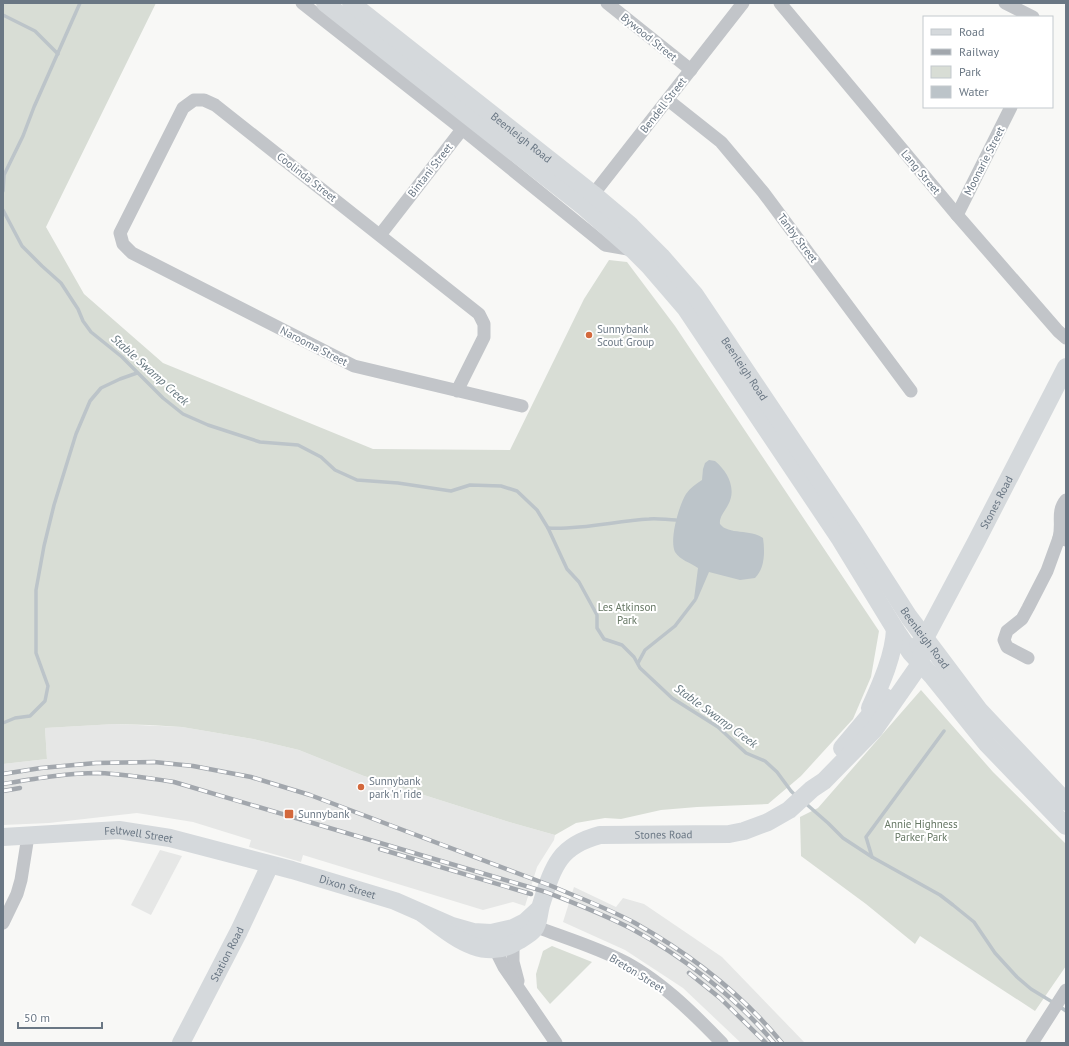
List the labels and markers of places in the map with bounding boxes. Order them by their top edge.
place label: Sunnybank Scout Group [597,322,654,349]
marker: Sunnybank Scout Group [584,330,594,340]
place label: Sunnybank park 'n' ride [369,774,422,801]
marker: Sunnybank park 'n' ride [356,782,366,792]
place label: Sunnybank [298,807,350,821]
marker: Sunnybank [283,808,295,820]

